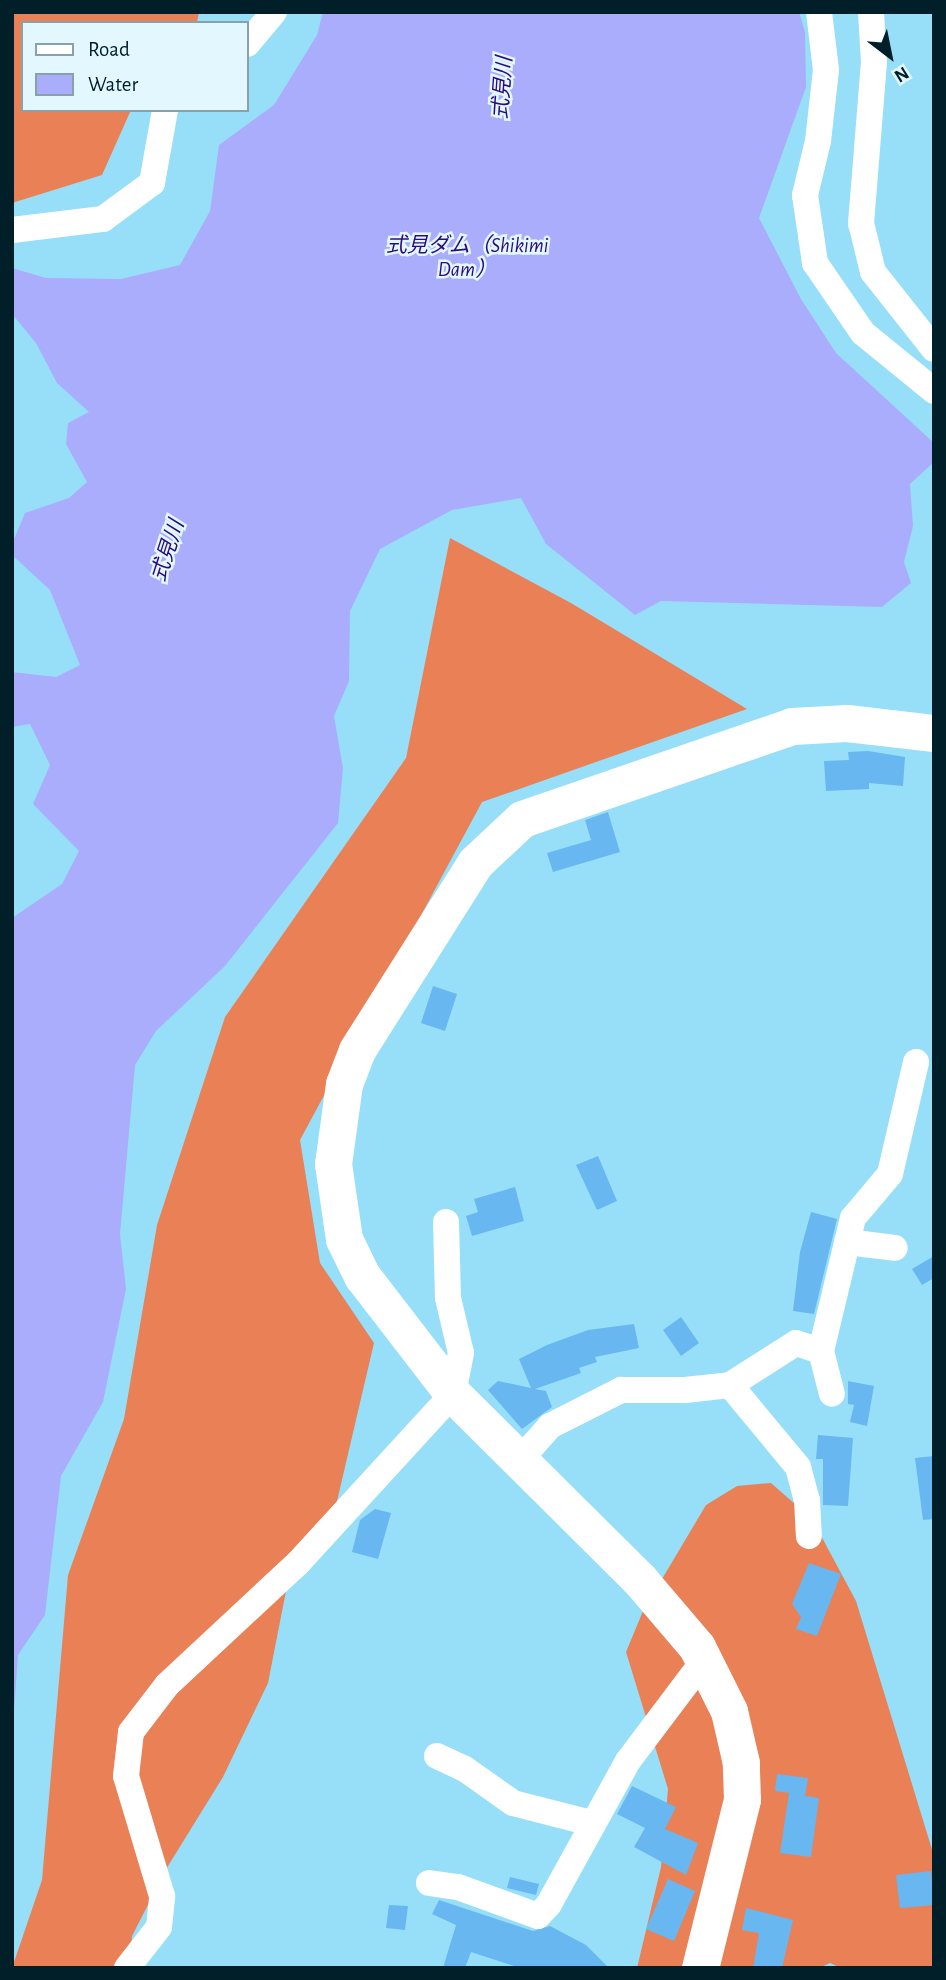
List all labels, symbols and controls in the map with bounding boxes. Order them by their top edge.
legend [21,21,248,112]
north arrow [855,21,925,91]
text: Road [88,39,130,60]
water label: 式見川 [488,56,518,120]
text: N [891,63,912,86]
text: Water [88,74,138,95]
water label: 式見ダム（Shikimi Dam） [386,233,548,283]
water label: 式見川 [146,517,190,585]

